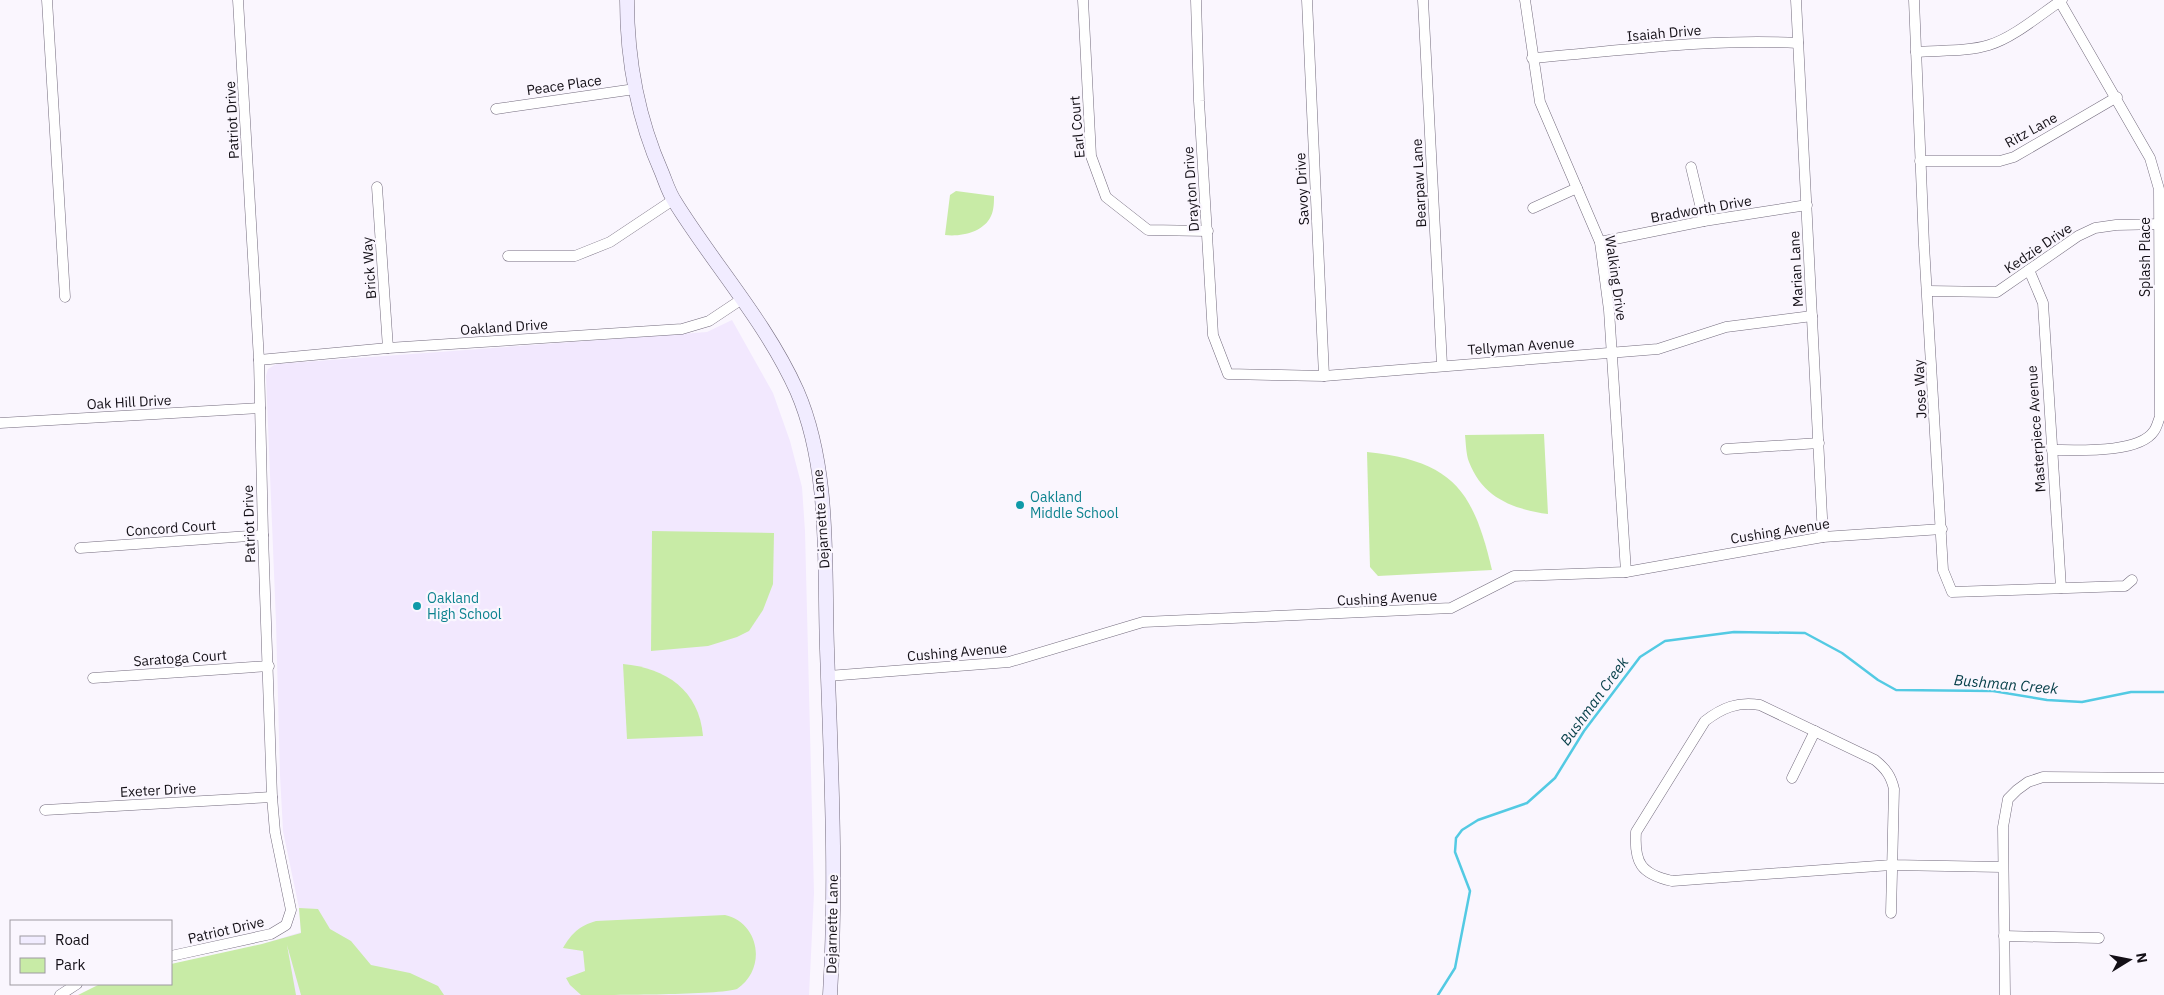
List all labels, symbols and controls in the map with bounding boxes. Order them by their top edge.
street label: Isaiah Drive [1626,21,1702,45]
street label: Peace Place [525,71,603,99]
street label: Patriot Drive [221,80,243,159]
street label: Earl Court [1065,95,1089,159]
street label: Ritz Lane [2002,108,2061,152]
street label: Bearpaw Lane [1408,138,1430,228]
street label: Drayton Drive [1179,146,1203,232]
street label: Savoy Drive [1291,152,1313,226]
street label: Bradworth Drive [1649,191,1753,227]
street label: Splash Place [2136,217,2154,297]
street label: Kedzie Drive [2001,219,2076,277]
street label: Marian Lane [1785,230,1807,308]
street label: Walking Drive [1601,234,1631,322]
street label: Brick Way [358,236,380,300]
street label: Oakland Drive [460,315,549,339]
street label: Tellyman Avenue [1467,333,1575,359]
street label: Jose Way [1909,359,1931,419]
street label: Masterpiece Avenue [2023,365,2049,493]
street label: Oak Hill Drive [86,391,172,413]
street label: Dejarnette Lane [809,468,833,569]
street label: Patriot Drive [239,484,259,563]
place label: Oakland Middle School [1030,488,1119,522]
marker: Oakland Middle School [1014,499,1026,511]
street label: Cushing Avenue [1729,514,1831,548]
street label: Concord Court [125,516,217,540]
street label: Cushing Avenue [1336,586,1438,610]
place label: Oakland High School [427,589,502,623]
marker: Oakland High School [411,600,423,612]
street label: Cushing Avenue [906,639,1008,665]
street label: Saratoga Court [133,646,227,670]
water label: Bushman Creek [1556,653,1632,749]
water label: Bushman Creek [1953,670,2059,698]
street label: Exeter Drive [119,779,197,801]
street label: Dejarnette Lane [822,874,842,974]
street label: Patriot Drive [186,912,266,948]
legend [10,920,172,985]
text: Road [55,930,90,949]
north arrow [2104,935,2154,985]
text: N [2132,951,2152,964]
text: Park [55,955,85,974]

